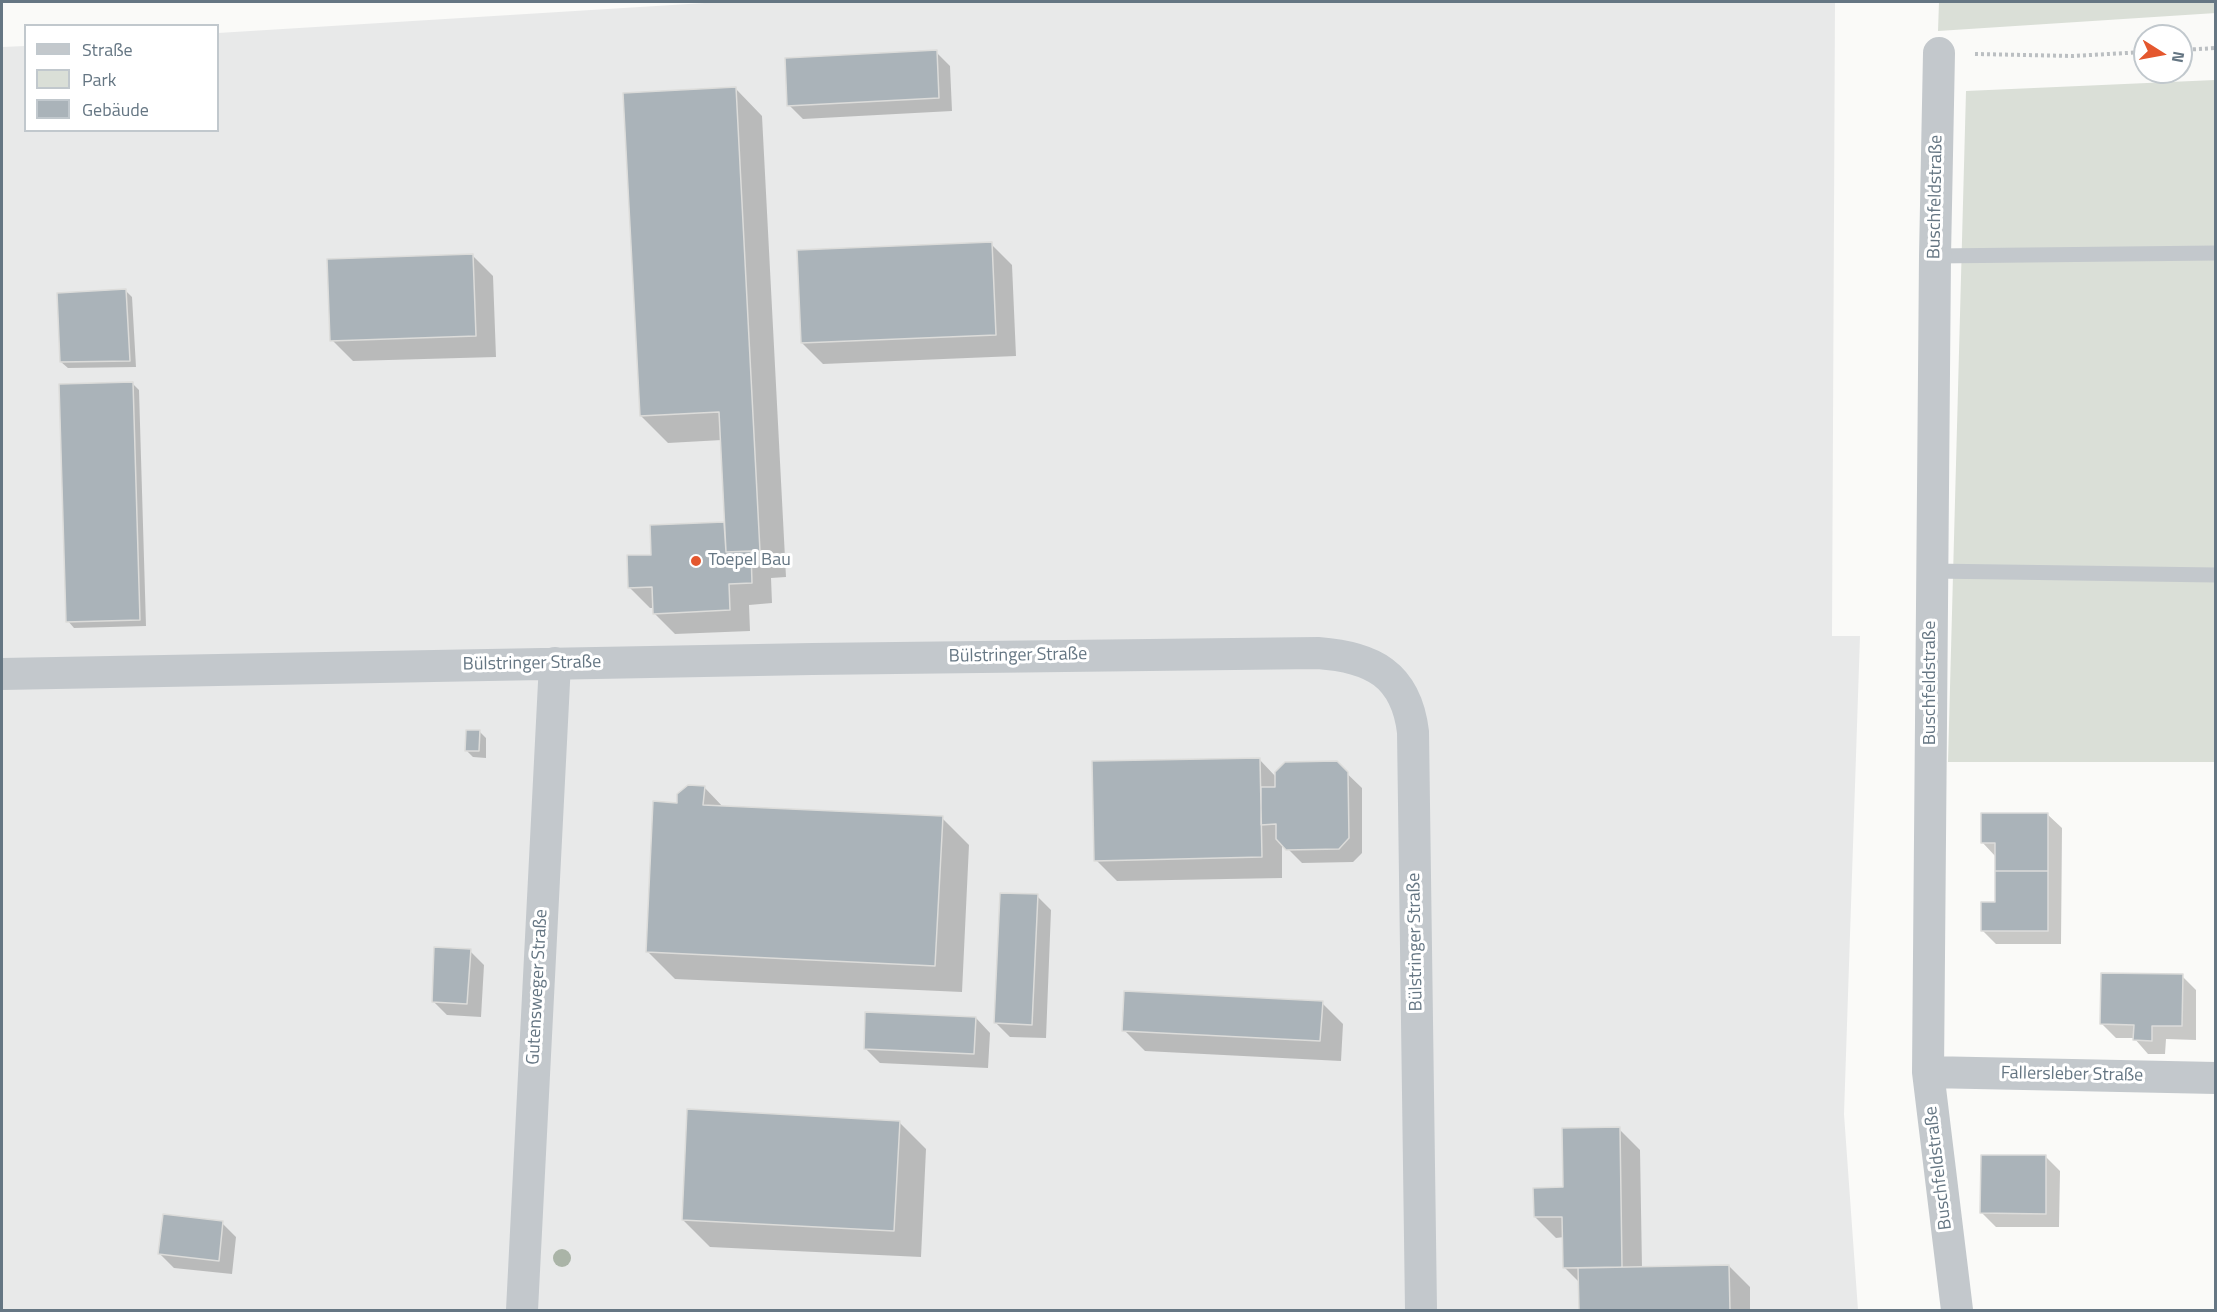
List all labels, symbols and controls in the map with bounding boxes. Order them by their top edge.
legend [24,24,219,132]
north arrow [2133,24,2193,84]
text: Straße [82,36,133,63]
text: N [2166,49,2192,65]
text: Park [82,66,116,93]
text: Gebäude [82,96,149,123]
street label: Buschfeldstraße [1924,135,1948,259]
place label: Toepel Bau [708,550,791,572]
marker: Toepel Bau [689,554,703,568]
street label: Buschfeldstraße [1920,621,1942,745]
street label: Bülstringer Straße [949,644,1087,668]
street label: Bülstringer Straße [463,652,601,676]
street label: Bülstringer Straße [1404,873,1428,1011]
street label: Gutensweger Straße [523,909,553,1065]
street label: Fallersleber Straße [2001,1063,2143,1087]
street label: Buschfeldstraße [1921,1105,1957,1231]

